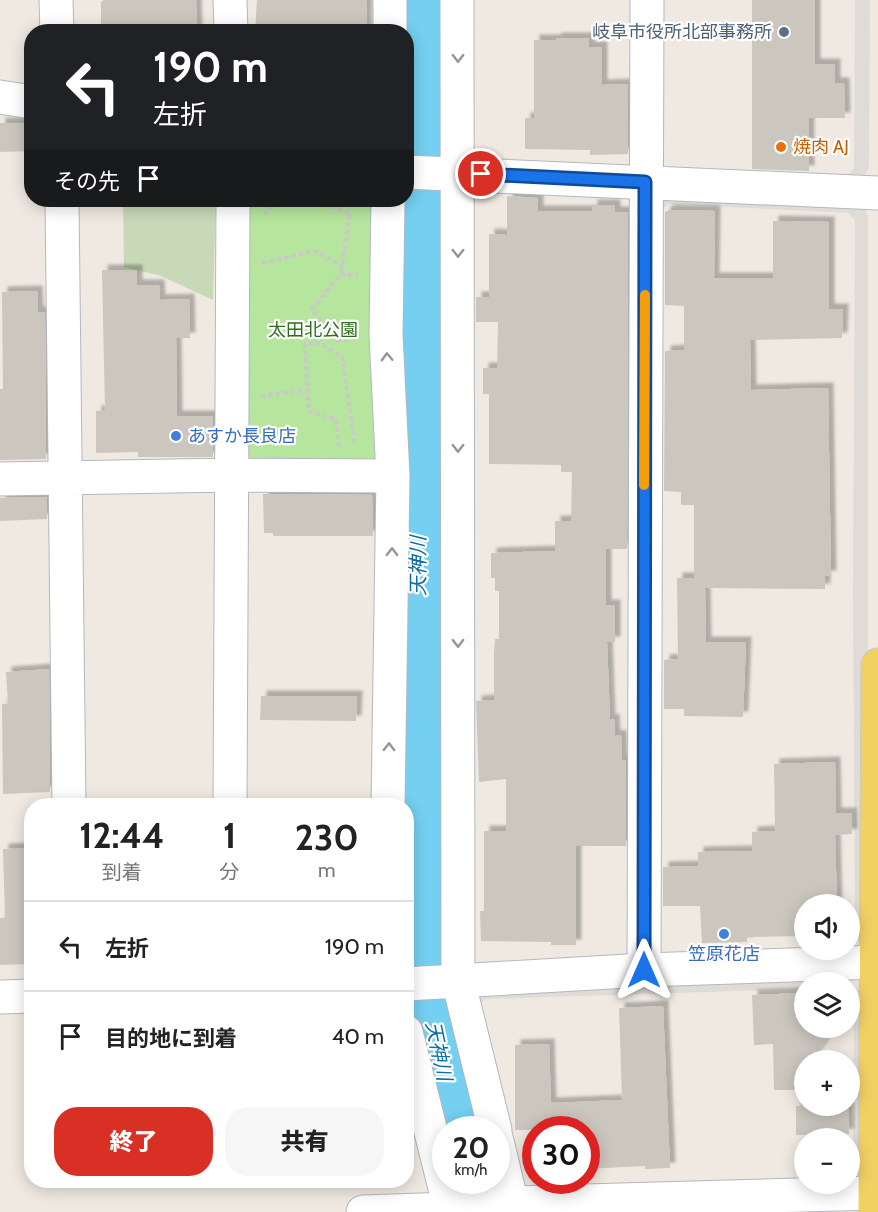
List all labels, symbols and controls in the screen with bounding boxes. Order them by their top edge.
place label: 岐阜市役所北部事務所 [592,21,772,43]
marker: 岐阜市役所北部事務所 [777,25,791,39]
text: 190 m [153,41,268,93]
icon: left [54,48,132,126]
one-way arrow [452,54,464,63]
text: 左折 [153,98,207,131]
place label: 焼肉 AJ [793,136,849,158]
marker: 焼肉 AJ [774,140,788,154]
pin [455,148,506,199]
icon: arrive [464,157,497,190]
icon: arrive [132,162,165,195]
text: その先 [54,168,120,195]
one-way arrow [452,249,464,258]
park label: 太田北公園 [268,319,358,341]
one-way arrow [381,353,393,362]
place label: あすか長良店 [188,425,296,447]
marker: あすか長良店 [169,429,183,443]
one-way arrow [452,444,464,453]
water label: 天神川 [406,534,430,596]
one-way arrow [386,548,398,557]
one-way arrow [452,639,464,648]
one-way arrow [383,743,395,752]
text: 12:44 [79,813,164,857]
text: 1 [223,813,236,857]
text: 230 [295,815,359,859]
text: m [318,858,336,882]
text: 到着 [102,860,142,884]
text: 分 [220,860,240,884]
map controls [794,894,860,1194]
button: sound [794,894,860,960]
marker: 笠原花店 [717,927,731,941]
icon: left [54,930,87,963]
text: 190 m [325,933,384,960]
text: 左折 [105,935,149,962]
position arrow [612,938,676,1002]
place label: 笠原花店 [688,943,760,965]
button: layers [794,972,860,1038]
water label: 天神川 [421,1019,457,1085]
icon: arrive [54,1020,87,1053]
text: 40 m [332,1023,384,1050]
text: 目的地に到着 [105,1025,237,1052]
button: + [794,1050,860,1116]
button: 終了 [54,1107,213,1176]
button: 共有 [225,1107,384,1176]
speed limit sign: 30 [522,1116,600,1194]
button: − [794,1128,860,1194]
text: 20 [452,1129,490,1166]
text: km/h [455,1161,487,1179]

